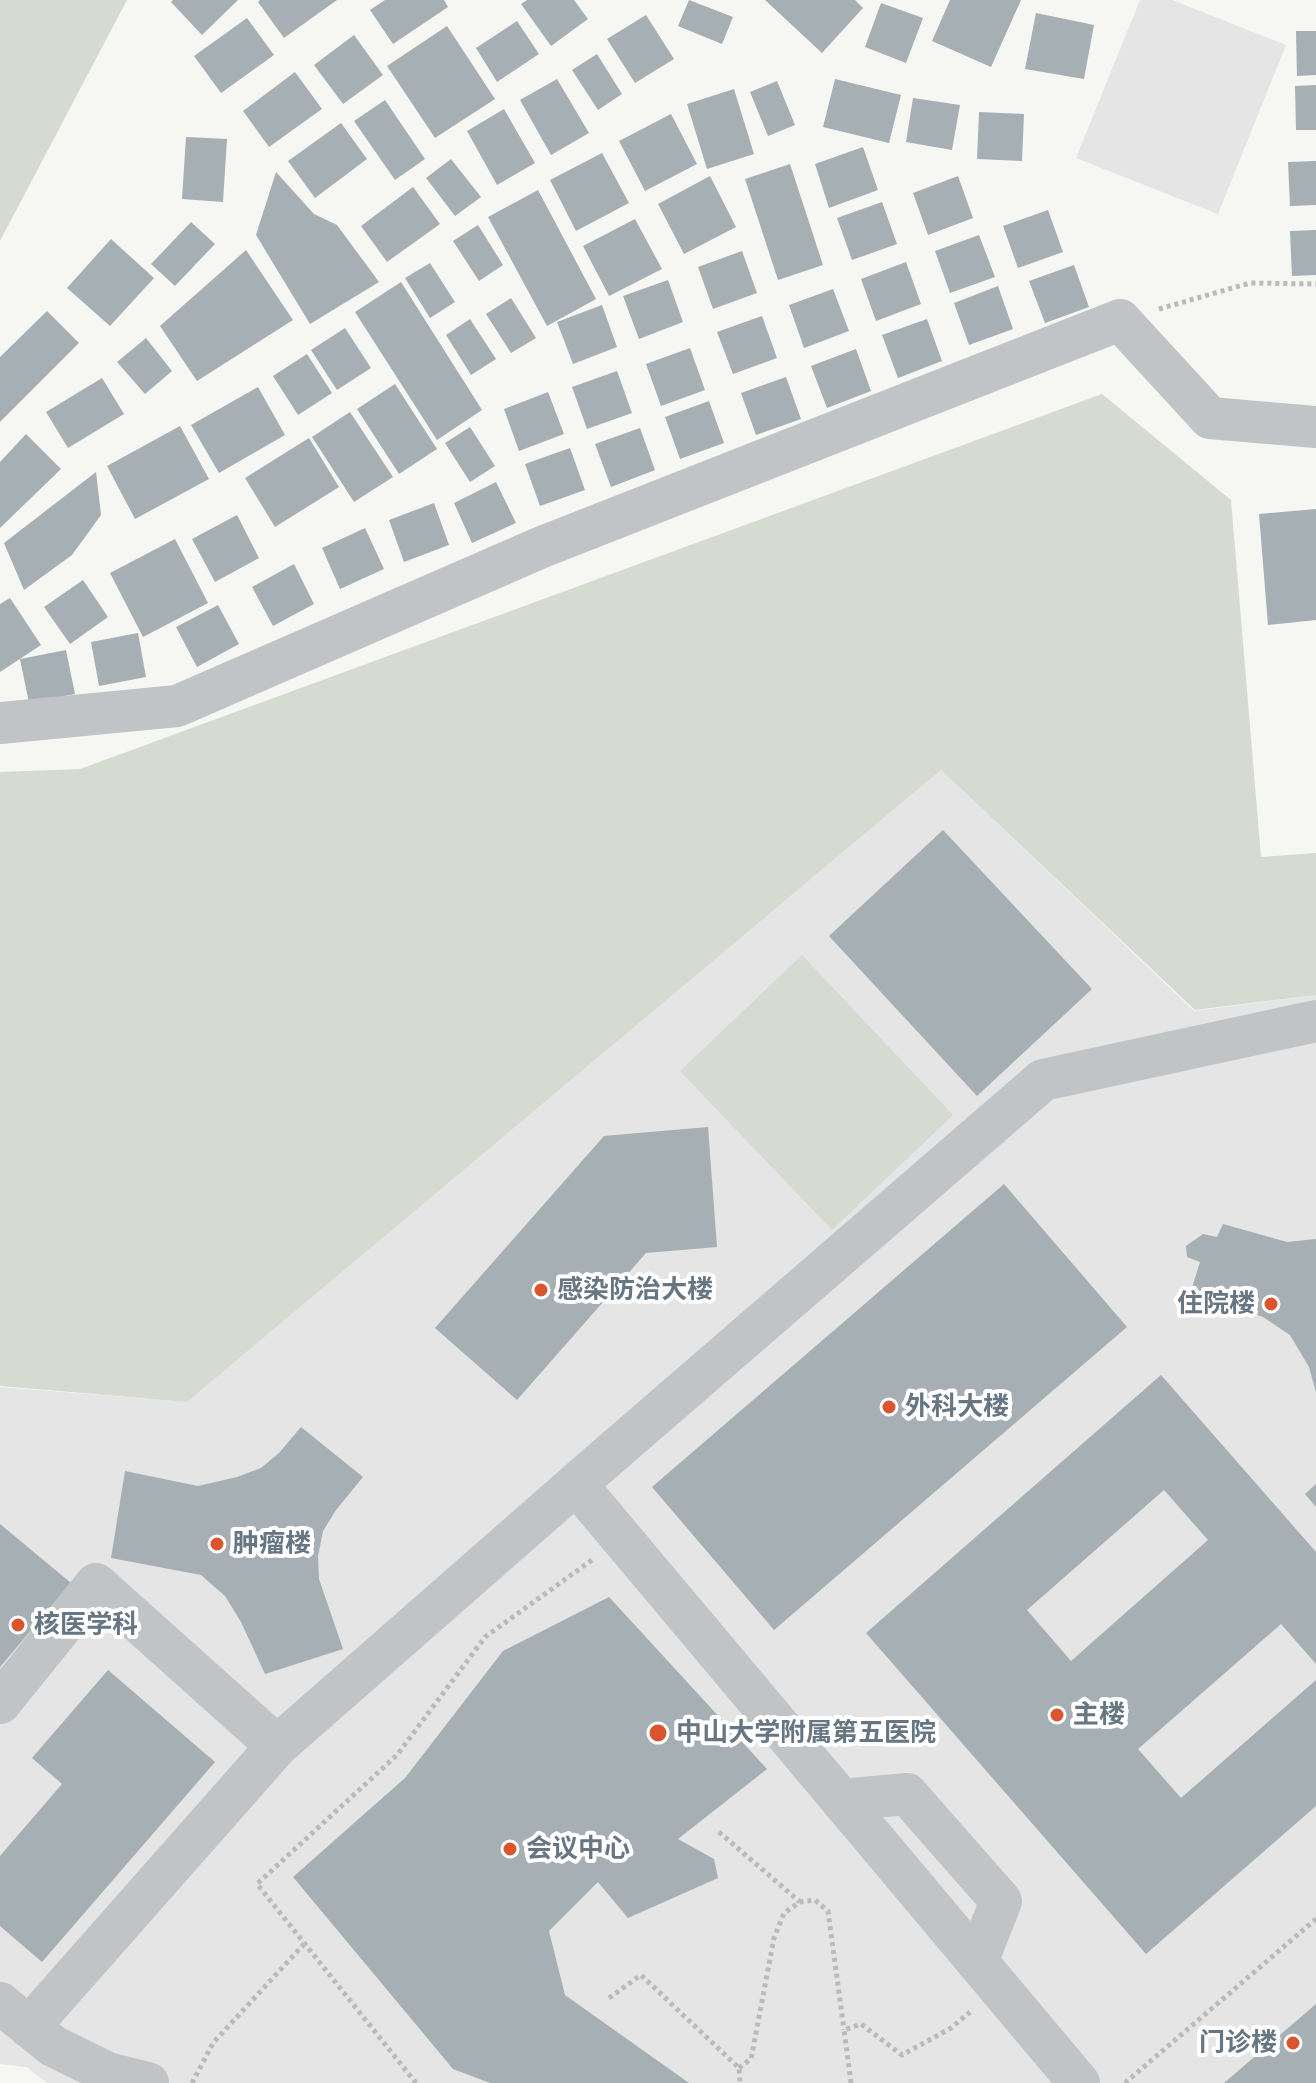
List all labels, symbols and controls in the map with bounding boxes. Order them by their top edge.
place label: 感染防治大楼 [557,1274,713,1306]
marker: 感染防治大楼 [532,1281,550,1299]
place label: 住院楼 [1177,1288,1255,1320]
marker: 住院楼 [1262,1295,1280,1313]
place label: 外科大楼 [905,1391,1009,1423]
marker: 外科大楼 [880,1398,898,1416]
place label: 肿瘤楼 [233,1528,311,1560]
marker: 肿瘤楼 [208,1535,226,1553]
place label: 核医学科 [34,1609,138,1641]
marker: 核医学科 [9,1616,27,1634]
place label: 主楼 [1073,1699,1125,1731]
marker: 主楼 [1048,1706,1066,1724]
place label: 中山大学附属第五医院 [676,1717,936,1749]
marker: 中山大学附属第五医院 [647,1722,669,1744]
place label: 会议中心 [526,1833,630,1865]
marker: 会议中心 [501,1840,519,1858]
place label: 门诊楼 [1199,2027,1277,2059]
marker: 门诊楼 [1284,2034,1302,2052]

